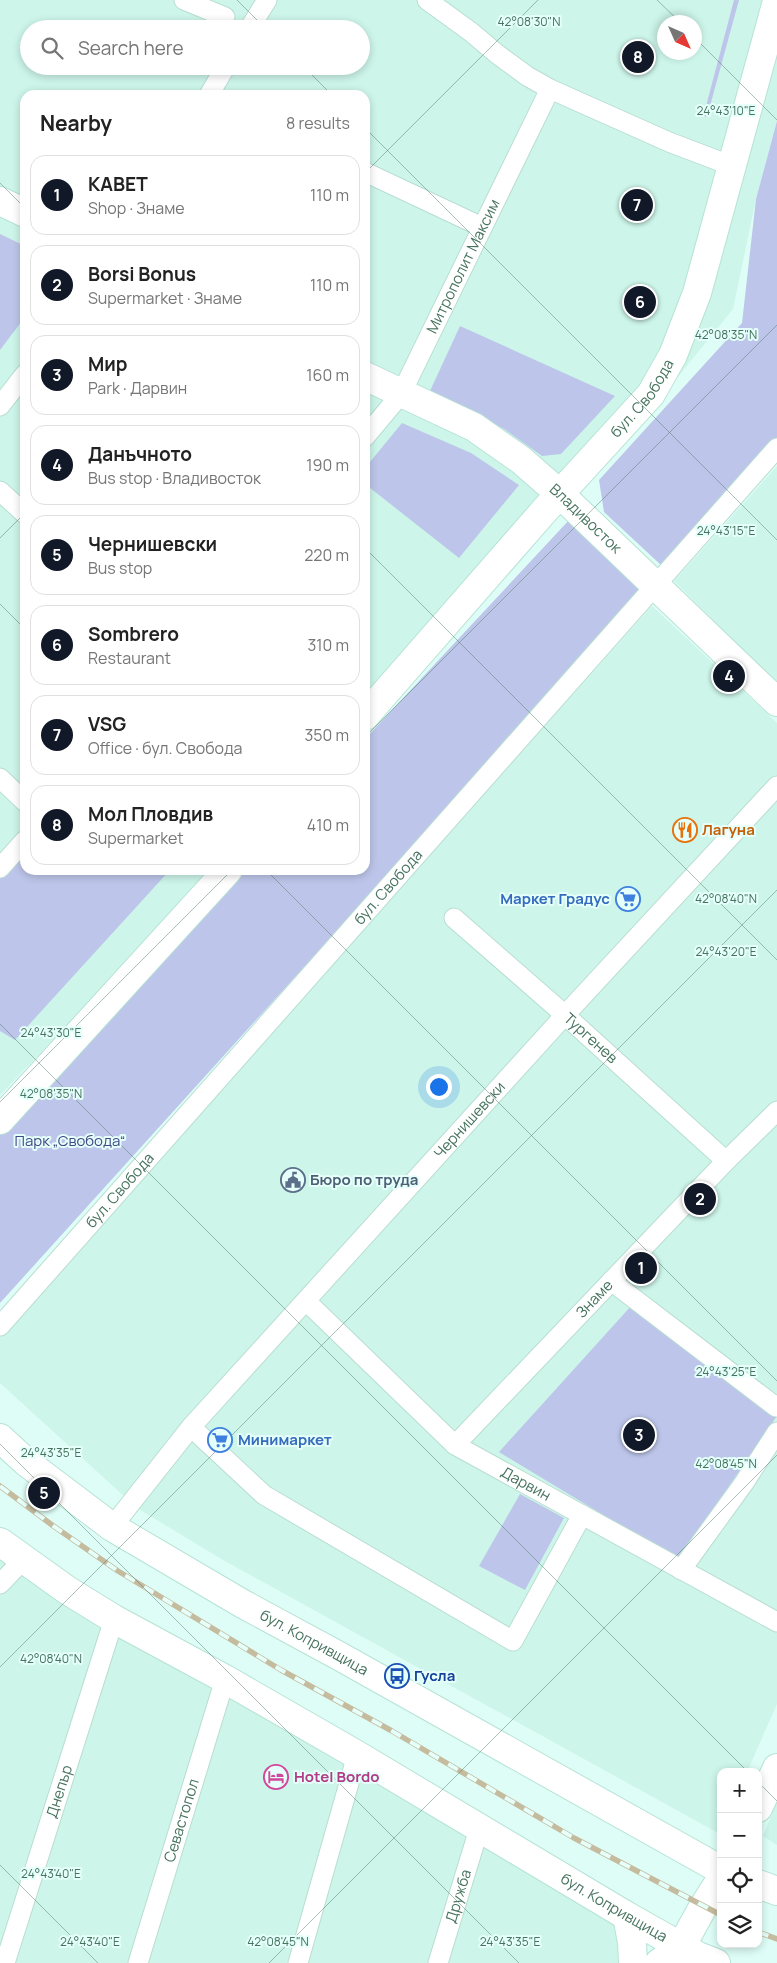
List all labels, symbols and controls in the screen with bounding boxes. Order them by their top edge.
text: 42°08'30"N [497,13,561,30]
north arrow [657,15,702,60]
search box [20,20,370,75]
icon: search [38,34,66,62]
text: Search here [78,35,184,61]
pin: 8 [622,38,654,76]
text: 24°43'10"E [697,102,756,119]
text: Nearby [40,109,112,137]
text: 8 results [286,112,350,134]
text: KABET [88,171,148,197]
text: 1 [53,184,61,206]
text: 110 m [310,184,349,206]
pin: 7 [621,186,653,224]
street label: Митрополит Максим [421,196,505,337]
text: Shop · Знаме [88,197,185,219]
text: Borsi Bonus [88,261,196,287]
text: 2 [52,274,62,296]
text: 110 m [310,274,349,296]
pin: 6 [624,283,656,321]
text: Supermarket · Знаме [88,287,242,309]
text: 42°08'35"N [695,326,757,343]
text: Мир [88,351,128,377]
street label: бул. Свобода [605,355,679,442]
text: 3 [52,364,62,386]
text: 160 m [306,364,349,386]
text: Park · Дарвин [88,377,187,399]
text: Данъчното [88,441,192,467]
text: 4 [52,454,62,476]
text: 190 m [306,454,349,476]
text: Bus stop · Владивосток [88,467,261,489]
street label: Владивосток [545,479,627,558]
text: 24°43'15"E [697,522,755,539]
text: Чернишевски [88,531,217,557]
text: 5 [52,544,62,566]
text: 220 m [304,544,349,566]
text: Bus stop [88,557,152,579]
text: Sombrero [88,621,179,647]
text: 6 [52,634,62,656]
text: 310 m [307,634,349,656]
text: Restaurant [88,647,171,669]
pin: 4 [713,657,745,695]
text: VSG [88,711,126,737]
text: 7 [53,724,61,746]
text: 350 m [304,724,349,746]
text: Office · бул. Свобода [88,737,242,759]
text: Мол Пловдив [88,801,213,827]
text: 8 [52,814,62,836]
text: 410 m [307,814,349,836]
restaurant icon: Лагуна [672,817,698,843]
place label: Лагуна [702,819,755,840]
text: Supermarket [88,827,184,849]
street label: бул. Свобода [349,845,427,929]
supermarket icon: Маркет Градус [615,886,641,912]
place label: Маркет Градус [500,888,610,909]
text: 42°08'40"N [695,890,757,907]
text: 24°43'20"E [695,943,757,960]
street label: Тургенев [559,1008,623,1068]
text: 24°43'30"E [21,1024,82,1041]
your location [426,1074,452,1100]
street label: Чернишевски [429,1077,510,1163]
text: 42°08'35"N [20,1085,82,1102]
park label: Парк „Свобода“ [15,1130,125,1151]
street label: бул. Свобода [81,1148,159,1232]
public building icon: Бюро по труда [280,1167,306,1193]
place label: Бюро по труда [310,1169,418,1190]
pin: 2 [684,1180,716,1218]
pin: 1 [625,1249,657,1287]
street label: Знаме [571,1275,617,1322]
text: 24°43'25"E [696,1363,756,1380]
pin: 3 [623,1416,655,1454]
supermarket icon: Минимаркет [207,1427,233,1453]
place label: Минимаркет [238,1429,332,1450]
text: 24°43'35"E [21,1444,81,1461]
text: 42°08'45"N [695,1455,757,1472]
street label: Дарвин [497,1461,555,1506]
pin: 5 [28,1474,60,1512]
street label: бул. Копривщица [256,1604,372,1680]
text: 42°08'40"N [20,1650,82,1667]
bus stop icon: Гусла [384,1663,410,1689]
place label: Гусла [414,1665,455,1686]
street label: Днепър [41,1762,77,1820]
hotel icon: Hotel Bordo [263,1764,289,1790]
place label: Hotel Bordo [294,1766,380,1787]
map controls [717,1768,762,1948]
button: + [717,1768,762,1813]
street label: Севастопол [158,1776,204,1865]
button: − [717,1813,762,1858]
button: locate [717,1858,762,1903]
text: 24°43'40"E [21,1865,81,1882]
street label: Дружба [440,1866,476,1925]
street label: бул. Копривщица [557,1868,671,1947]
button: layers [717,1903,762,1948]
text: 24°43'40"E [60,1933,120,1950]
text: 42°08'45"N [247,1933,309,1950]
text: 24°43'35"E [480,1933,540,1950]

